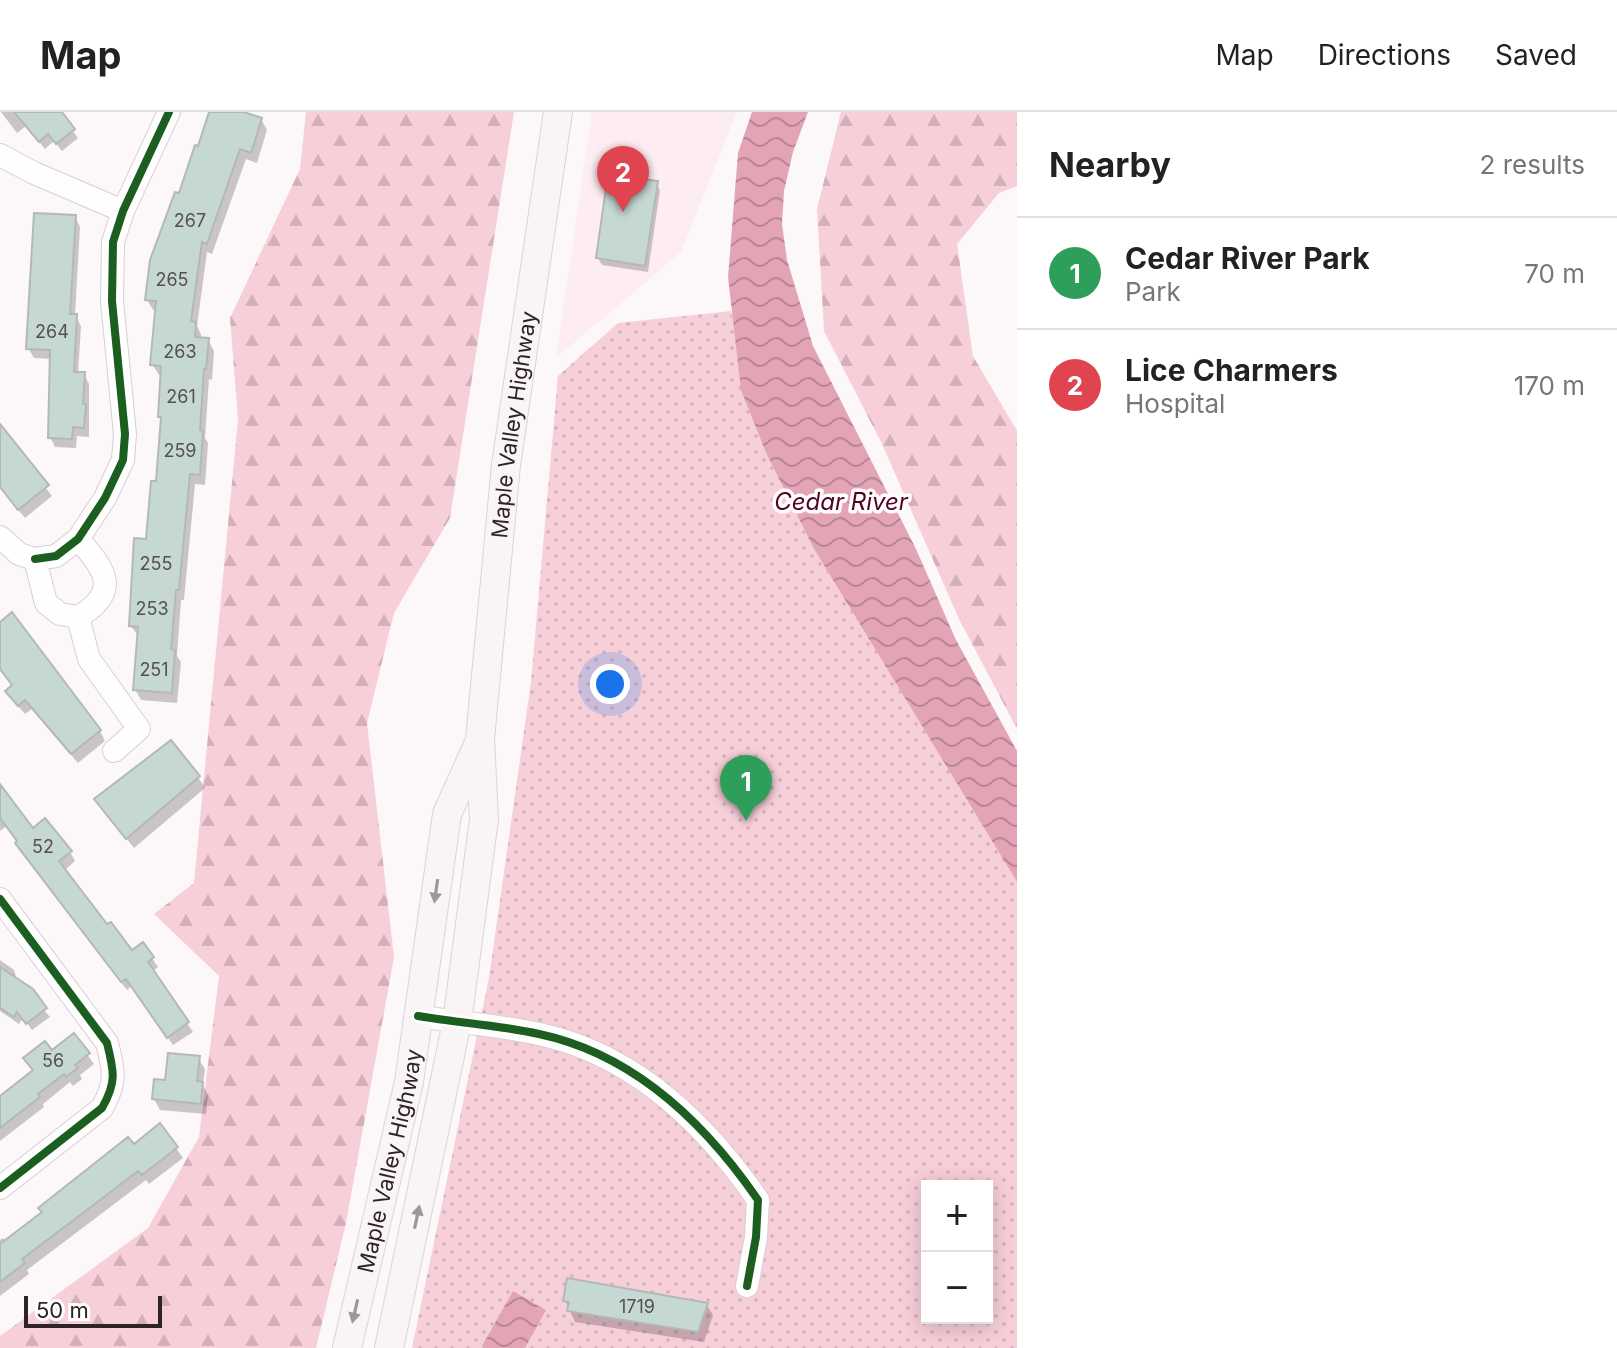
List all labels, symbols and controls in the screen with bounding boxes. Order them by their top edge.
text: Map [40,32,121,78]
text: Map [1215,38,1274,72]
text: Directions [1318,38,1451,72]
text: Saved [1495,38,1577,72]
text: Nearby [1049,144,1171,185]
pin: 2 [597,146,649,212]
text: 2 results [1480,149,1585,180]
house number: 267 [174,210,206,231]
text: Cedar River Park [1125,240,1370,276]
text: 1 [1069,258,1081,289]
text: 70 m [1524,258,1585,289]
house number: 265 [155,269,189,290]
text: Park [1125,276,1181,307]
street label: Maple Valley Highway [486,310,541,539]
house number: 264 [35,321,69,342]
house number: 263 [163,341,197,362]
text: Lice Charmers [1125,352,1338,388]
text: 2 [1067,370,1083,401]
text: 170 m [1514,370,1585,401]
house number: 261 [166,386,196,407]
text: Hospital [1125,388,1225,419]
house number: 259 [163,440,197,461]
water label: Cedar River [774,487,909,516]
house number: 255 [140,553,172,574]
house number: 253 [135,598,169,619]
house number: 251 [139,659,169,680]
your location [590,664,630,704]
pin: 1 [720,755,772,821]
house number: 52 [32,836,54,857]
one-way arrow [429,879,442,904]
street label: Maple Valley Highway [352,1047,427,1275]
house number: 56 [42,1050,64,1071]
map controls [921,1180,993,1324]
button: + [921,1180,993,1252]
one-way arrow [411,1204,424,1229]
button: − [921,1252,993,1324]
scale bar [24,1292,162,1328]
house number: 1719 [619,1296,655,1317]
text: 50 m [36,1297,89,1323]
one-way arrow [349,1299,361,1324]

